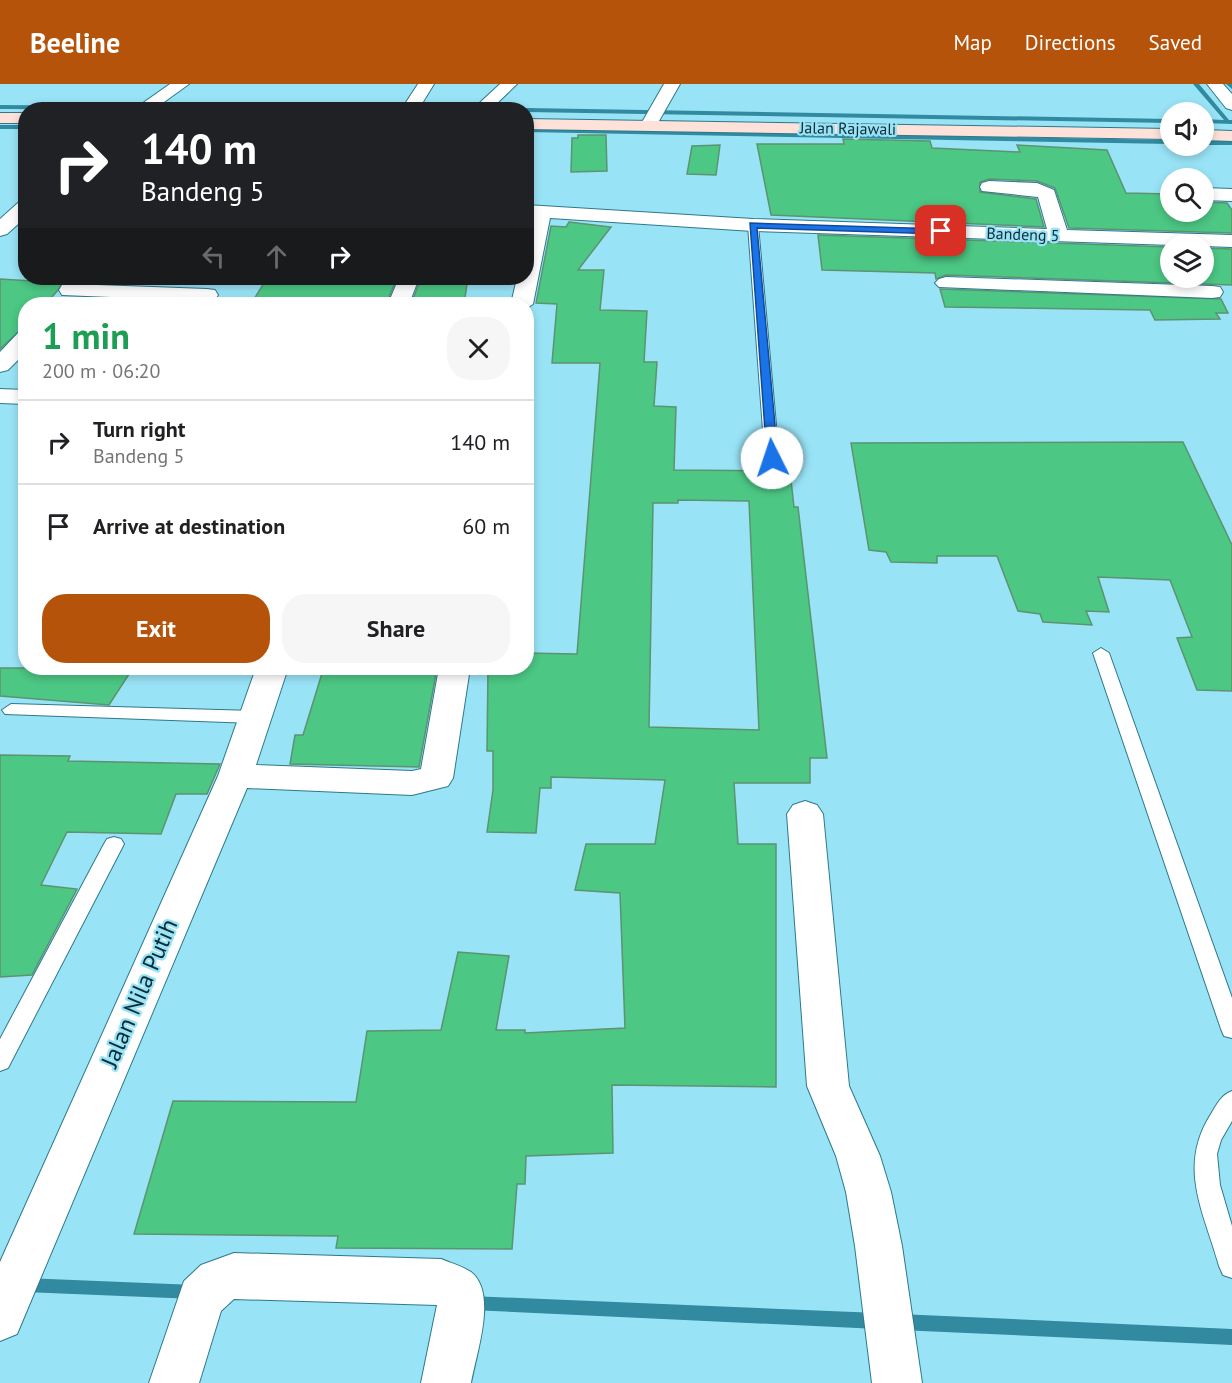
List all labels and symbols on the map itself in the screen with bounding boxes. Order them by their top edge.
street label: Jalan Rajawali [799,117,896,139]
pin [915,205,966,256]
street label: Bandeng 5 [986,223,1060,245]
position arrow [740,426,804,490]
street label: Jalan Nila Putih [93,914,184,1073]

